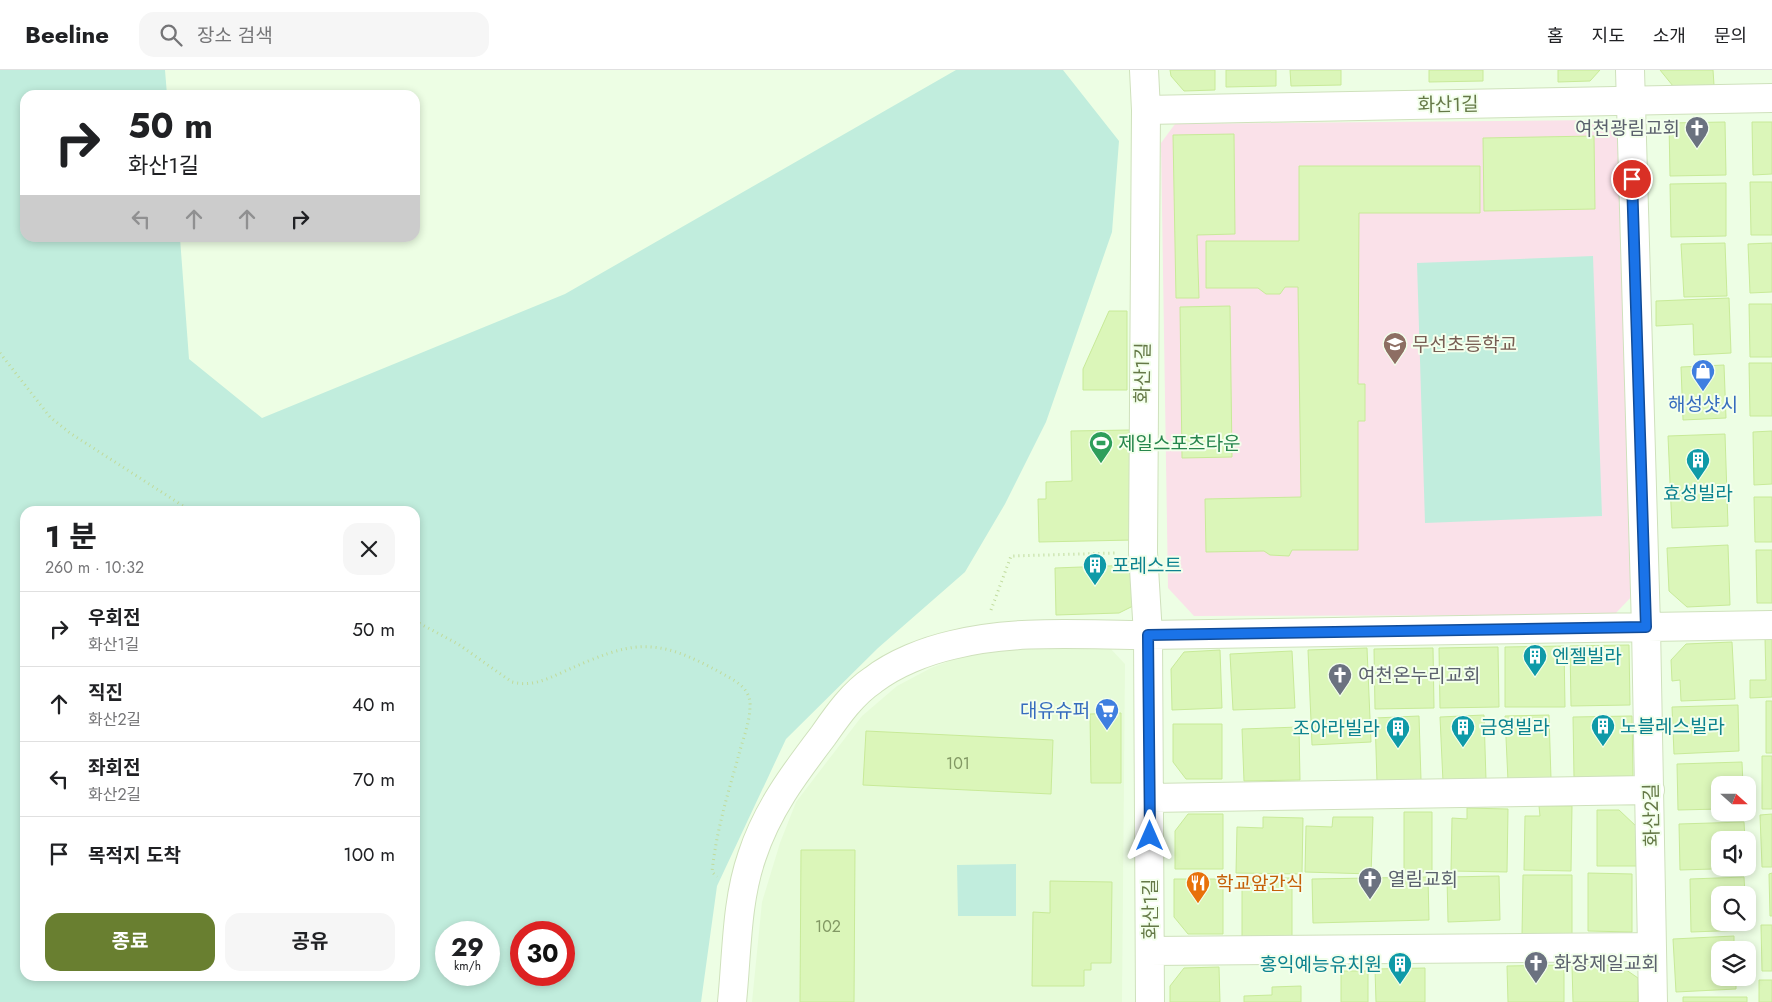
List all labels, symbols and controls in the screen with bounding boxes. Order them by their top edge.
search box [139,12,489,57]
text: Beeline [25,17,109,52]
icon: search [157,21,185,49]
text: 장소 검색 [197,22,273,49]
text: 홈 [1547,23,1564,49]
text: 지도 [1592,23,1625,49]
text: 소개 [1653,23,1686,49]
text: 문의 [1714,23,1747,49]
street label: 화산1길 [1417,90,1479,119]
text: 50 m [128,101,213,151]
icon: right [45,110,110,175]
place label: 여천광림교회 [1575,115,1680,142]
church icon: 여천광림교회 [1684,115,1710,149]
text: 화산1길 [128,149,199,181]
pin [1611,158,1653,200]
icon: arrive [1618,165,1646,193]
icon: left [127,205,155,233]
icon: ahead [180,205,208,233]
icon: ahead [233,205,261,233]
icon: right [286,205,314,233]
school or university icon: 무선초등학교 [1382,331,1408,365]
place label: 무선초등학교 [1412,331,1517,358]
street label: 화산1길 [1128,342,1157,404]
shop icon: 해성샷시 [1690,358,1716,392]
place label: 해성샷시 [1668,391,1738,418]
sports icon: 제일스포츠타운 [1088,430,1114,464]
place label: 제일스포츠타운 [1118,430,1240,457]
building icon: 효성빌라 [1685,447,1711,481]
place label: 효성빌라 [1663,480,1733,507]
text: 1 분 [45,515,97,558]
button: close [343,523,395,575]
building icon: 포레스트 [1082,552,1108,586]
place label: 포레스트 [1112,552,1182,579]
text: 260 m · 10:32 [45,556,144,579]
text: 우회전 [88,604,140,631]
icon: right [45,615,73,643]
text: 50 m [352,616,395,643]
text: 화산1길 [88,633,139,656]
building icon: 엔젤빌라 [1522,643,1548,677]
place label: 엔젤빌라 [1552,643,1622,670]
church icon: 여천온누리교회 [1327,662,1353,696]
place label: 여천온누리교회 [1358,662,1480,689]
text: 직진 [88,679,123,706]
icon: ahead [45,690,73,718]
text: 40 m [352,691,395,718]
place label: 대유슈퍼 [1020,697,1090,724]
supermarket icon: 대유슈퍼 [1094,697,1120,731]
text: 화산2길 [88,708,141,731]
building icon: 노블레스빌라 [1590,713,1616,747]
place label: 노블레스빌라 [1620,713,1725,740]
building icon: 금영빌라 [1450,714,1476,748]
place label: 금영빌라 [1480,714,1550,741]
place label: 조아라빌라 [1293,715,1380,742]
building icon: 조아라빌라 [1385,715,1411,749]
house number: 101 [946,752,970,775]
text: 좌회전 [88,754,140,781]
icon: left [45,765,73,793]
text: 70 m [353,766,395,793]
north arrow [1711,776,1756,821]
map controls [1711,776,1756,986]
text: 화산2길 [88,783,141,806]
street label: 화산2길 [1637,783,1666,847]
position arrow [1123,809,1175,861]
button: sound [1711,831,1756,876]
icon: arrive [45,840,73,868]
text: 100 m [343,841,395,868]
text: 목적지 도착 [88,842,181,869]
church icon: 열림교회 [1357,866,1383,900]
place label: 열림교회 [1388,866,1458,893]
restaurant icon: 학교앞간식 [1185,870,1211,904]
place label: 학교앞간식 [1216,870,1303,897]
street label: 화산1길 [1137,879,1164,940]
button: search [1711,886,1756,931]
button: 종료 [45,913,215,971]
button: 공유 [225,913,395,971]
house number: 102 [815,915,841,938]
speed limit sign: 30 [510,921,575,986]
text: 29 [451,929,484,965]
button: layers [1711,941,1756,986]
church icon: 화장제일교회 [1523,950,1549,984]
place label: 화장제일교회 [1554,950,1659,977]
place label: 홍익예능유치원 [1260,951,1382,978]
building icon: 홍익예능유치원 [1387,951,1413,985]
text: km/h [454,957,481,975]

